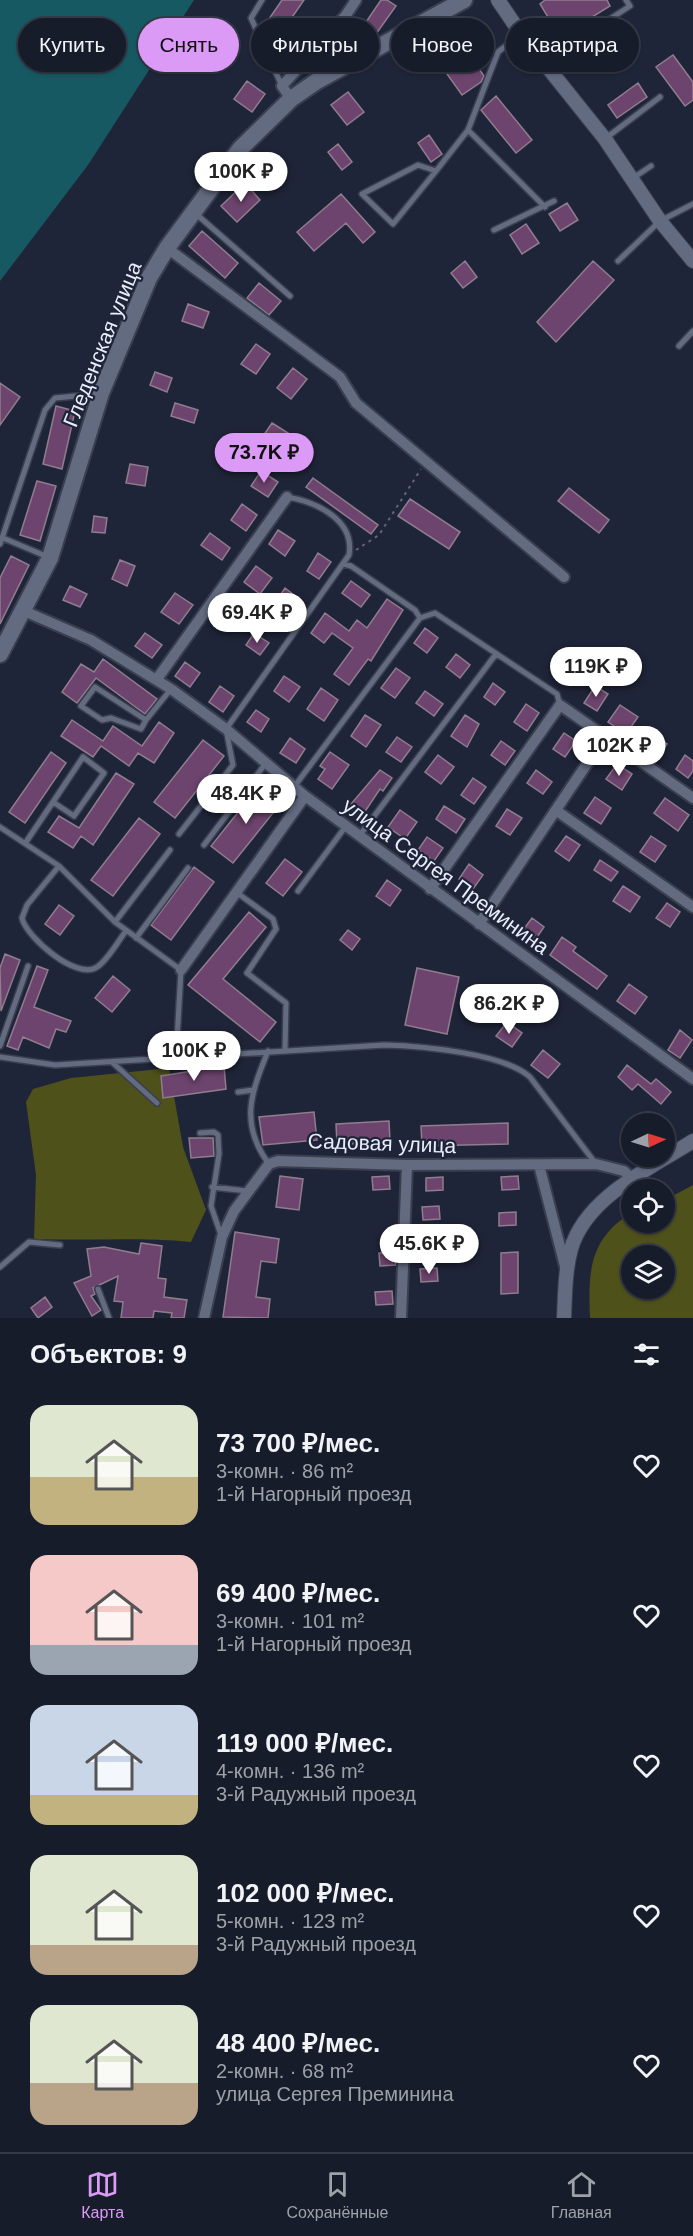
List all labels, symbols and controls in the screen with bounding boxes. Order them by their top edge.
chip: Купить [18,18,126,72]
chip: Снять [138,18,239,72]
chip: Фильтры [251,18,379,72]
chip: Новое [391,18,494,72]
chip: Квартира [506,18,639,72]
pin: 100K ₽ [192,152,290,203]
text: 100K ₽ [208,160,274,182]
street label: Гледенская улица [58,258,146,430]
pin: 73.7K ₽ [209,433,319,484]
text: 73.7K ₽ [229,441,299,463]
pin: 69.4K ₽ [202,593,312,644]
text: 69.4K ₽ [222,601,292,623]
pin: 119K ₽ [547,647,645,698]
text: 119K ₽ [564,655,628,677]
pin: 102K ₽ [570,726,668,777]
text: 102K ₽ [586,734,652,756]
pin: 48.4K ₽ [191,774,301,825]
text: 48.4K ₽ [211,782,281,804]
street label: улица Сергея Преминина [338,793,554,959]
pin: 86.2K ₽ [454,984,564,1035]
text: 86.2K ₽ [474,992,544,1014]
pin: 100K ₽ [145,1031,243,1082]
text: 100K ₽ [161,1039,227,1061]
north arrow [621,1113,675,1167]
map controls [621,1113,675,1299]
street label: Садовая улица [307,1129,457,1157]
button: locate [621,1179,675,1233]
pin: 45.6K ₽ [374,1224,484,1275]
text: 45.6K ₽ [394,1232,464,1254]
button: layers [621,1245,675,1299]
icon: filters [630,1338,663,1371]
text: Объектов: 9 [30,1339,187,1369]
text: 73 700 ₽/мес. [216,1428,380,1458]
icon: home [78,1429,150,1501]
icon: heart [630,1449,663,1482]
text: 3-комн. · 86 m² [216,1460,353,1482]
text: 1-й Нагорный проезд [216,1483,412,1505]
text: 69 400 ₽/мес. [216,1578,380,1608]
icon: home [78,1579,150,1651]
icon: heart [630,1599,663,1632]
text: 3-комн. · 101 m² [216,1610,364,1632]
text: 1-й Нагорный проезд [216,1633,412,1655]
text: 119 000 ₽/мес. [216,1728,393,1758]
icon: home [78,1729,150,1801]
icon: heart [630,1749,663,1782]
text: 4-комн. · 136 m² [216,1760,364,1782]
text: 3-й Радужный проезд [216,1783,416,1805]
text: 102 000 ₽/мес. [216,1878,395,1908]
icon: home [78,1879,150,1951]
icon: heart [630,1899,663,1932]
text: 5-комн. · 123 m² [216,1910,364,1932]
text: 3-й Радужный проезд [216,1933,416,1955]
text: 48 400 ₽/мес. [216,2028,380,2058]
icon: home [78,2029,150,2101]
icon: heart [630,2049,663,2082]
text: 2-комн. · 68 m² [216,2060,353,2082]
text: улица Сергея Преминина [216,2083,454,2105]
tab: Карта [81,2168,124,2222]
tab: Сохранённые [287,2168,388,2222]
tab: Главная [551,2168,612,2222]

